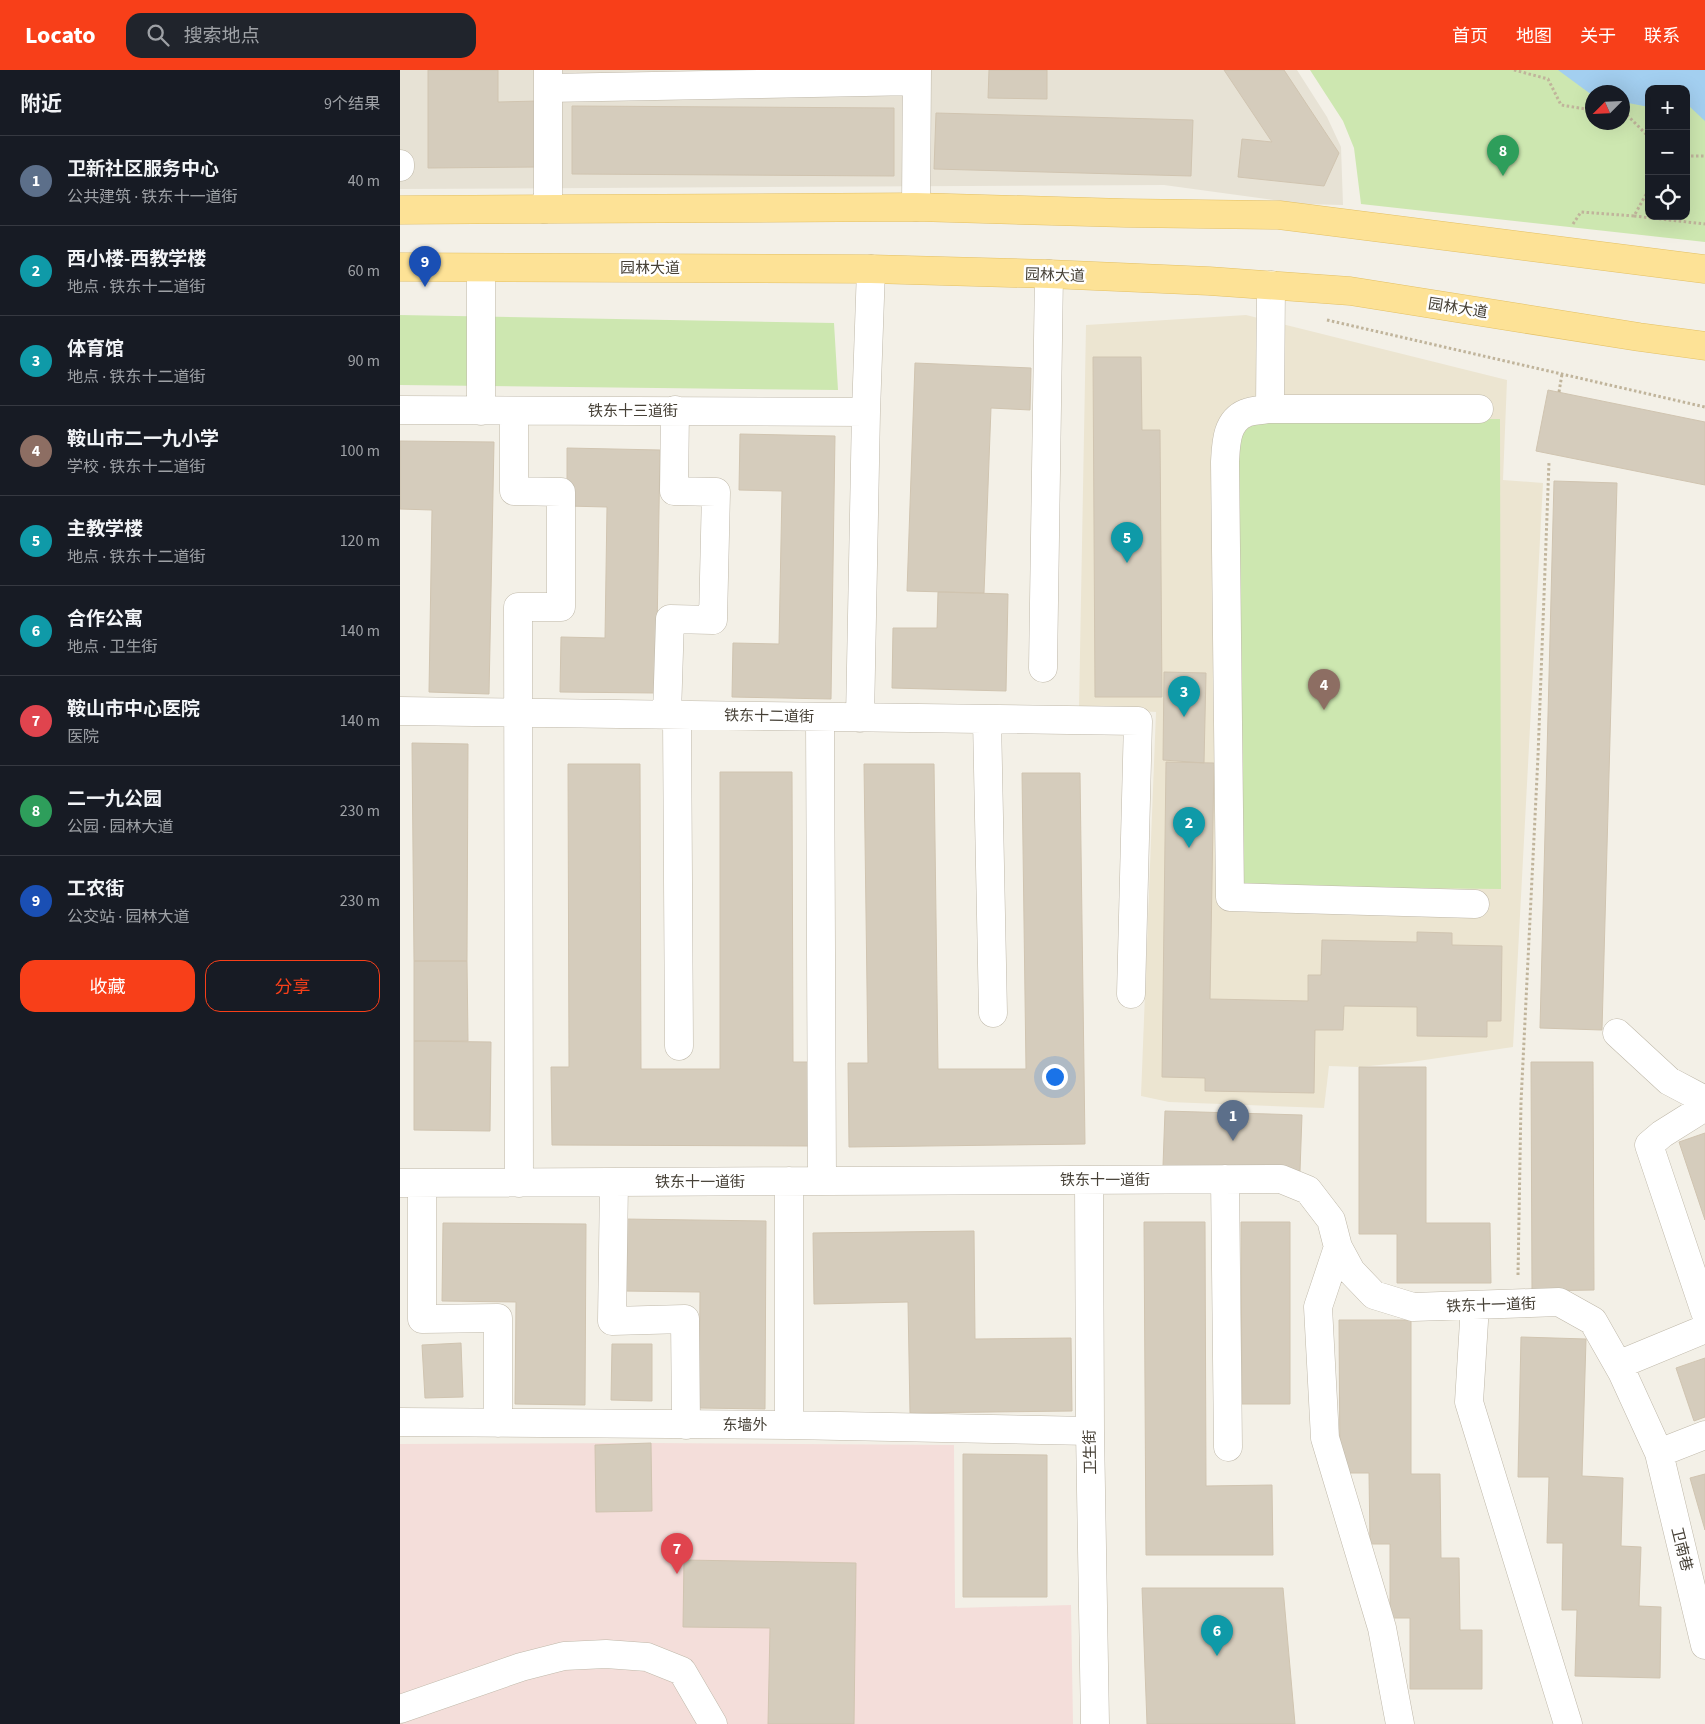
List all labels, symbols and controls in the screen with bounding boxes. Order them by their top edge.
search box [126,13,476,58]
text: Locato [25,18,96,53]
icon: search [144,21,172,49]
text: 搜索地点 [184,23,260,50]
text: 首页 [1452,24,1488,49]
text: 地图 [1516,24,1552,49]
text: 关于 [1580,24,1616,49]
text: 联系 [1644,24,1680,49]
north arrow [1585,85,1630,130]
map controls [1645,85,1690,220]
button: + [1645,85,1690,130]
text: 附近 [20,89,62,119]
text: 9个结果 [324,93,380,115]
button: − [1645,130,1690,175]
pin: 8 [1487,135,1519,176]
text: 卫新社区服务中心 [67,156,219,183]
text: 1 [32,170,40,192]
text: 40 m [348,170,380,192]
button: locate [1645,175,1690,220]
text: 公共建筑 · 铁东十一道街 [67,186,237,208]
text: 西小楼-西教学楼 [67,246,206,273]
pin: 9 [409,246,441,287]
street label: 园林大道 [620,258,680,279]
text: 2 [32,260,40,282]
text: 60 m [348,260,380,282]
street label: 园林大道 [1025,264,1085,287]
text: 地点 · 铁东十二道街 [67,276,205,298]
street label: 园林大道 [1427,293,1489,324]
text: 体育馆 [67,336,124,363]
text: 3 [32,350,40,372]
text: 90 m [348,350,380,372]
text: 地点 · 铁东十二道街 [67,366,205,388]
street label: 铁东十三道街 [588,401,678,422]
text: 鞍山市二一九小学 [67,426,219,453]
text: 4 [32,440,40,462]
text: 100 m [340,440,380,462]
text: 学校 · 铁东十二道街 [67,456,205,478]
text: 主教学楼 [67,516,143,543]
pin: 5 [1111,522,1143,563]
text: 5 [32,530,40,552]
text: 120 m [340,530,380,552]
text: 地点 · 铁东十二道街 [67,546,205,568]
text: 合作公寓 [67,606,143,633]
text: 6 [32,620,40,642]
text: 140 m [340,620,380,642]
text: 地点 · 卫生街 [67,636,157,658]
pin: 4 [1308,669,1340,710]
pin: 3 [1168,676,1200,717]
text: 鞍山市中心医院 [67,696,200,723]
street label: 铁东十二道街 [724,705,814,728]
text: 7 [32,710,40,732]
text: 140 m [340,710,380,732]
text: 医院 [67,726,99,748]
text: 二一九公园 [67,786,162,813]
text: 8 [32,800,40,822]
text: 230 m [340,800,380,822]
pin: 2 [1173,807,1205,848]
text: 公园 · 园林大道 [67,816,173,838]
text: 工农街 [67,876,124,903]
text: 9 [32,890,40,912]
text: 230 m [340,890,380,912]
text: 公交站 · 园林大道 [67,906,189,928]
button: 收藏 [20,960,195,1012]
button: 分享 [205,960,380,1012]
your location [1042,1064,1068,1090]
pin: 1 [1217,1100,1249,1141]
street label: 铁东十一道街 [1060,1170,1150,1191]
street label: 铁东十一道街 [655,1172,745,1193]
street label: 铁东十一道街 [1446,1293,1536,1318]
street label: 东墙外 [722,1415,768,1436]
street label: 卫生街 [1080,1429,1101,1475]
street label: 卫南巷 [1666,1525,1697,1574]
pin: 7 [661,1533,693,1574]
pin: 6 [1201,1615,1233,1656]

